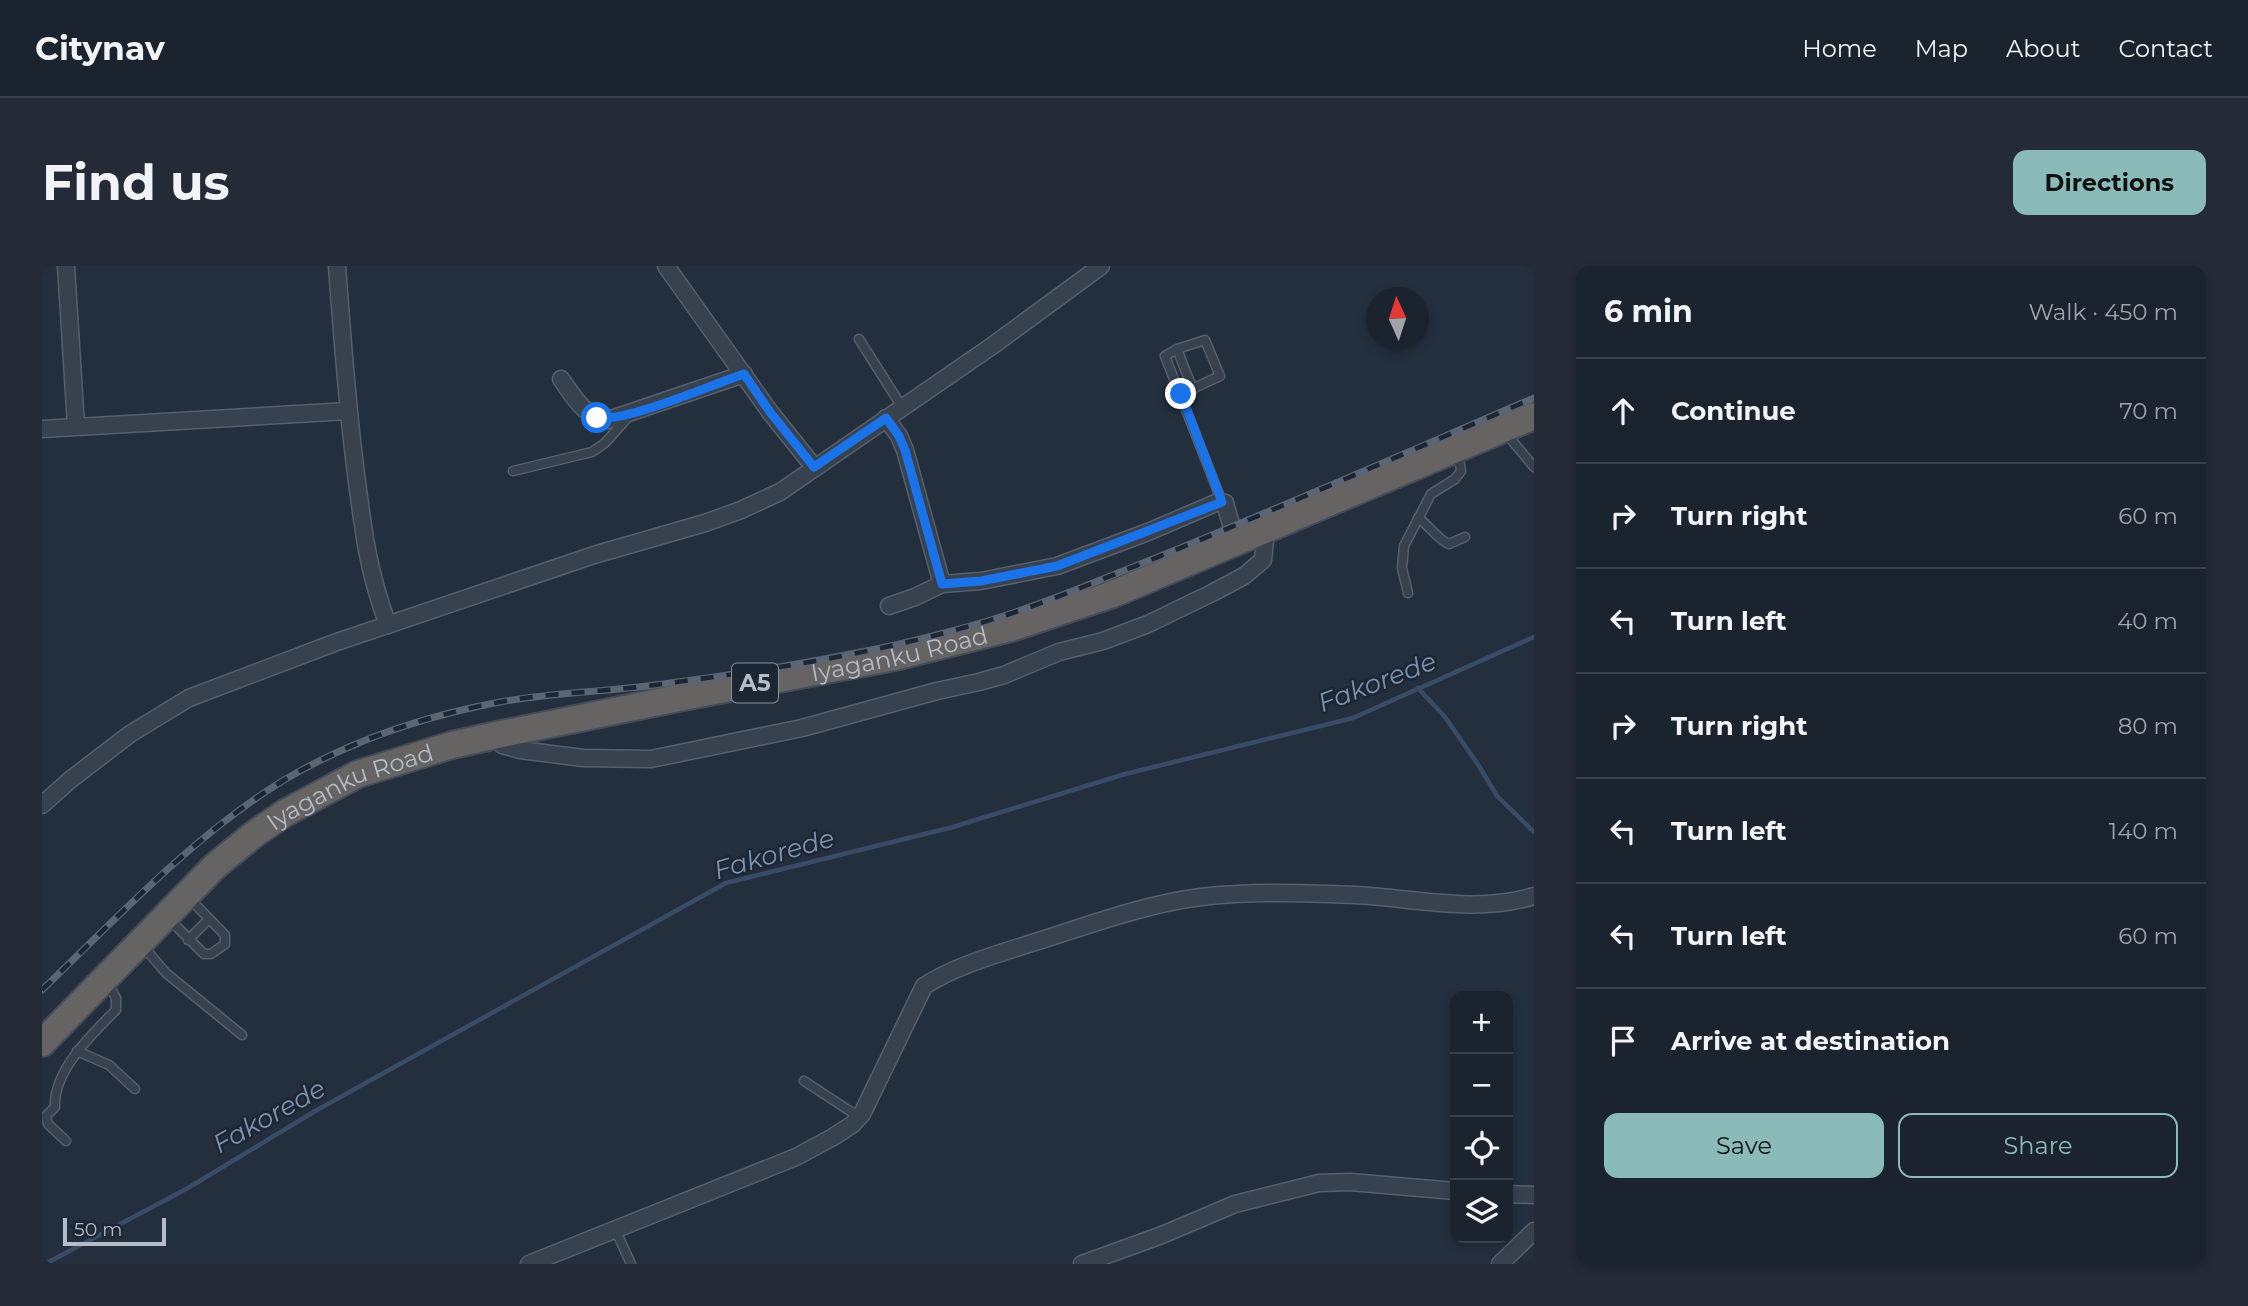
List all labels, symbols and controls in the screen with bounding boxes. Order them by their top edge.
text: Citynav [35,28,165,68]
text: Home [1802,34,1877,63]
text: Map [1915,34,1968,63]
text: About [2006,34,2080,63]
text: Contact [2118,34,2213,63]
button: Directions [2013,150,2206,215]
text: Find us [42,153,230,212]
north arrow [1366,287,1429,350]
text: 6 min [1604,293,1693,330]
text: Walk · 450 m [2029,298,2178,326]
route end [1165,378,1196,409]
icon: ahead [1604,392,1642,430]
text: Continue [1671,395,1796,427]
text: 70 m [2119,397,2178,425]
route start [581,402,612,433]
icon: right [1604,497,1642,535]
text: Turn right [1671,500,1807,532]
text: 60 m [2118,502,2178,530]
icon: left [1604,602,1642,640]
text: Turn left [1671,605,1787,637]
text: 40 m [2117,607,2178,635]
street label: Iyaganku Road [809,620,991,687]
water label: Fakorede [1313,645,1441,719]
road number: A5 [732,664,778,702]
icon: right [1604,707,1642,745]
text: Turn right [1671,710,1807,742]
text: 80 m [2118,712,2178,740]
street label: Iyaganku Road [261,737,437,836]
icon: left [1604,812,1642,850]
text: Turn left [1671,815,1787,847]
text: 140 m [2109,817,2178,845]
water label: Fakorede [710,822,838,886]
icon: left [1604,917,1642,955]
text: Turn left [1671,920,1787,952]
text: 60 m [2118,922,2178,950]
map controls [1450,991,1513,1243]
button: + [1450,991,1513,1054]
icon: arrive [1604,1022,1642,1060]
text: Arrive at destination [1671,1025,1950,1057]
button: − [1450,1054,1513,1117]
water label: Fakorede [207,1072,331,1160]
button: Save [1604,1113,1884,1178]
button: Share [1898,1113,2178,1178]
button: locate [1450,1117,1513,1180]
button: layers [1450,1180,1513,1243]
scale bar [63,1215,166,1247]
text: 50 m [74,1218,122,1241]

